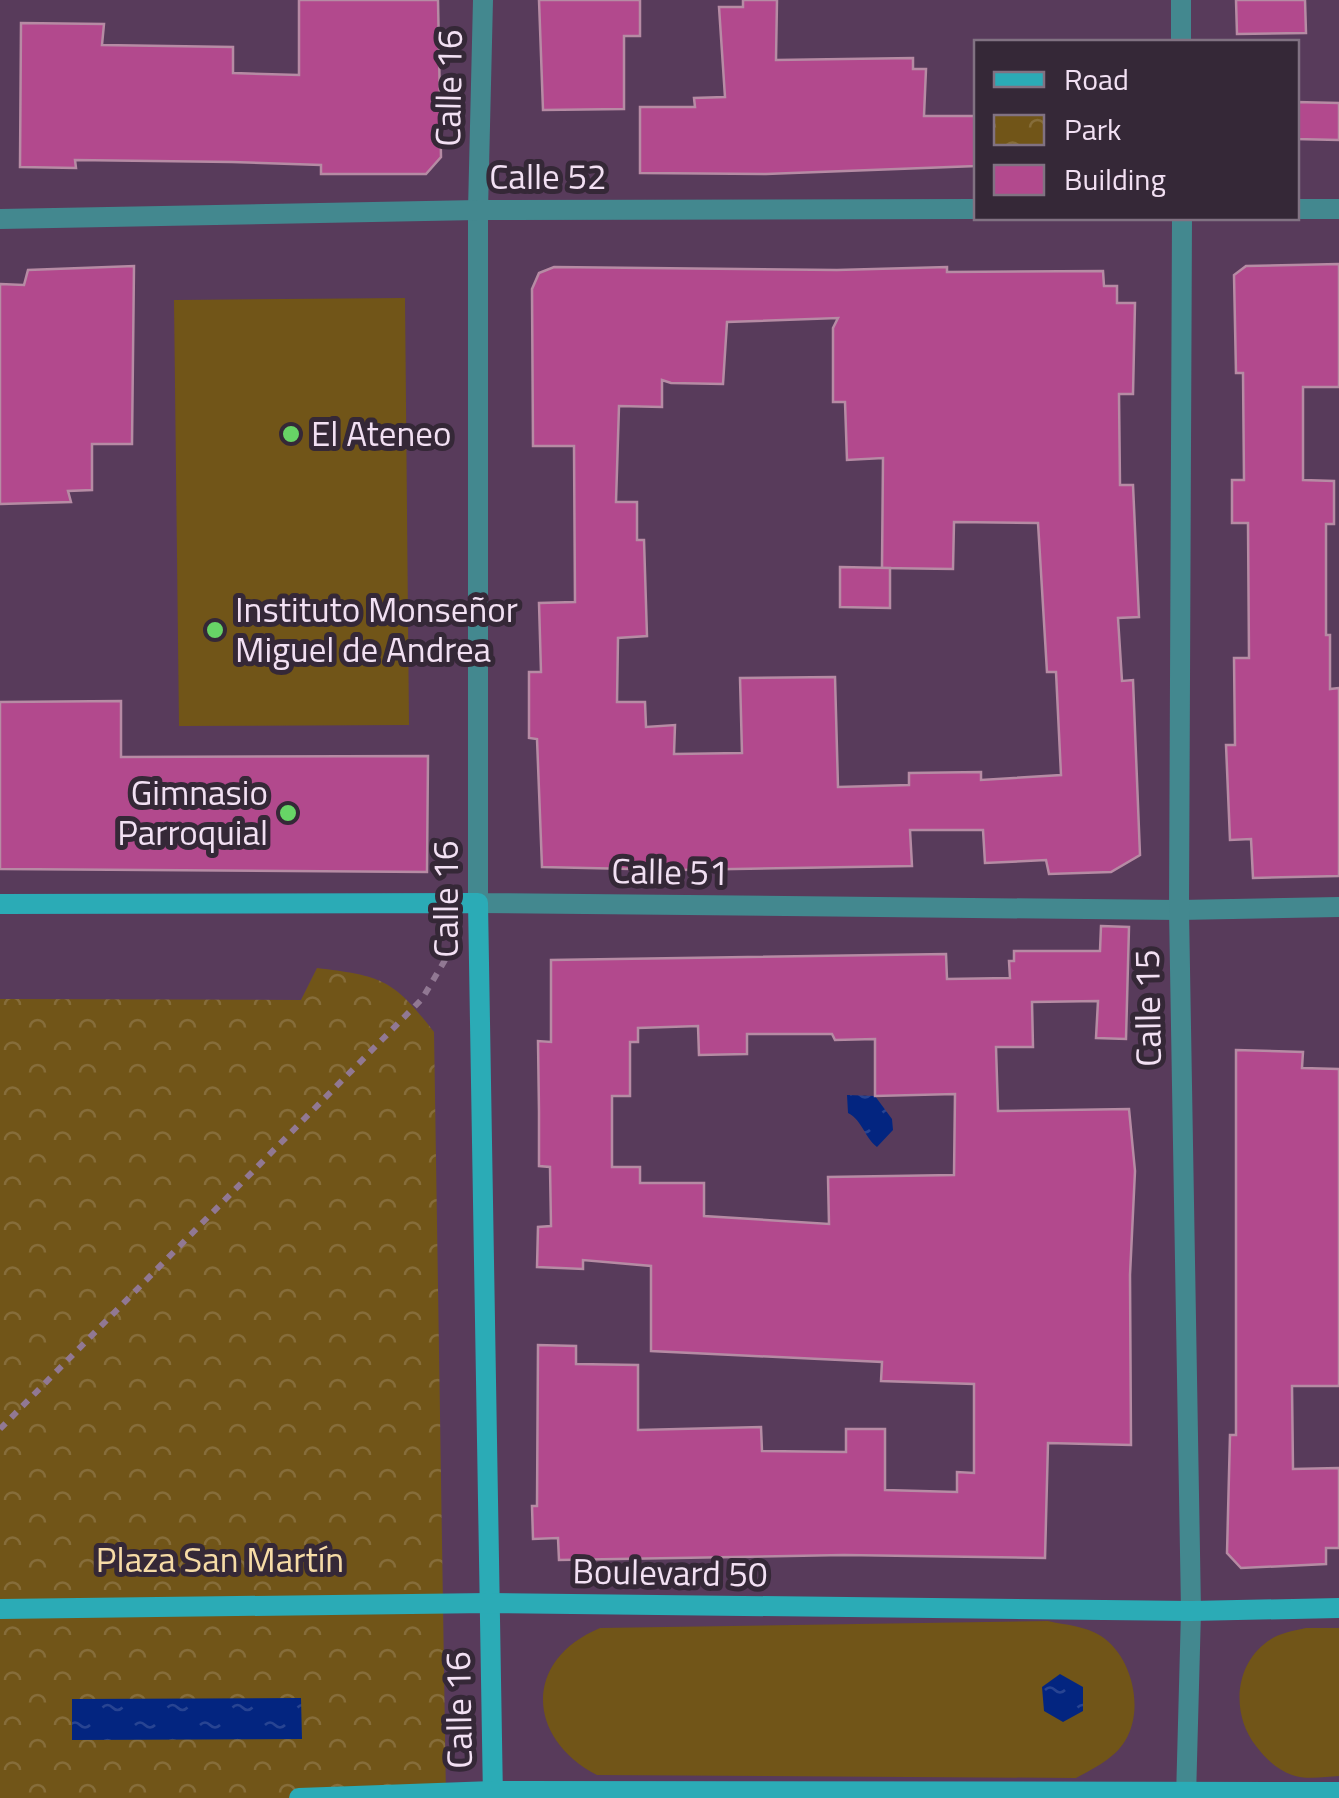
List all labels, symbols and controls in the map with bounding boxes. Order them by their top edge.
street label: Calle 16 [420,29,476,147]
legend [974,40,1299,220]
text: Road [1064,56,1129,102]
text: Park [1064,106,1121,152]
street label: Calle 52 [489,149,607,203]
text: Building [1064,156,1166,202]
place label: El Ateneo [311,406,451,460]
marker: El Ateneo [280,423,302,445]
place label: Instituto Monseñor Miguel de Andrea [235,582,518,676]
marker: Instituto Monseñor Miguel de Andrea [204,619,226,641]
place label: Gimnasio Parroquial [117,765,268,859]
marker: Gimnasio Parroquial [277,802,299,824]
street label: Calle 16 [418,840,472,958]
street label: Calle 51 [611,843,729,899]
street label: Calle 15 [1119,949,1175,1067]
park label: Plaza San Martín [96,1532,344,1586]
street label: Boulevard 50 [572,1543,768,1601]
street label: Calle 16 [430,1651,486,1769]

